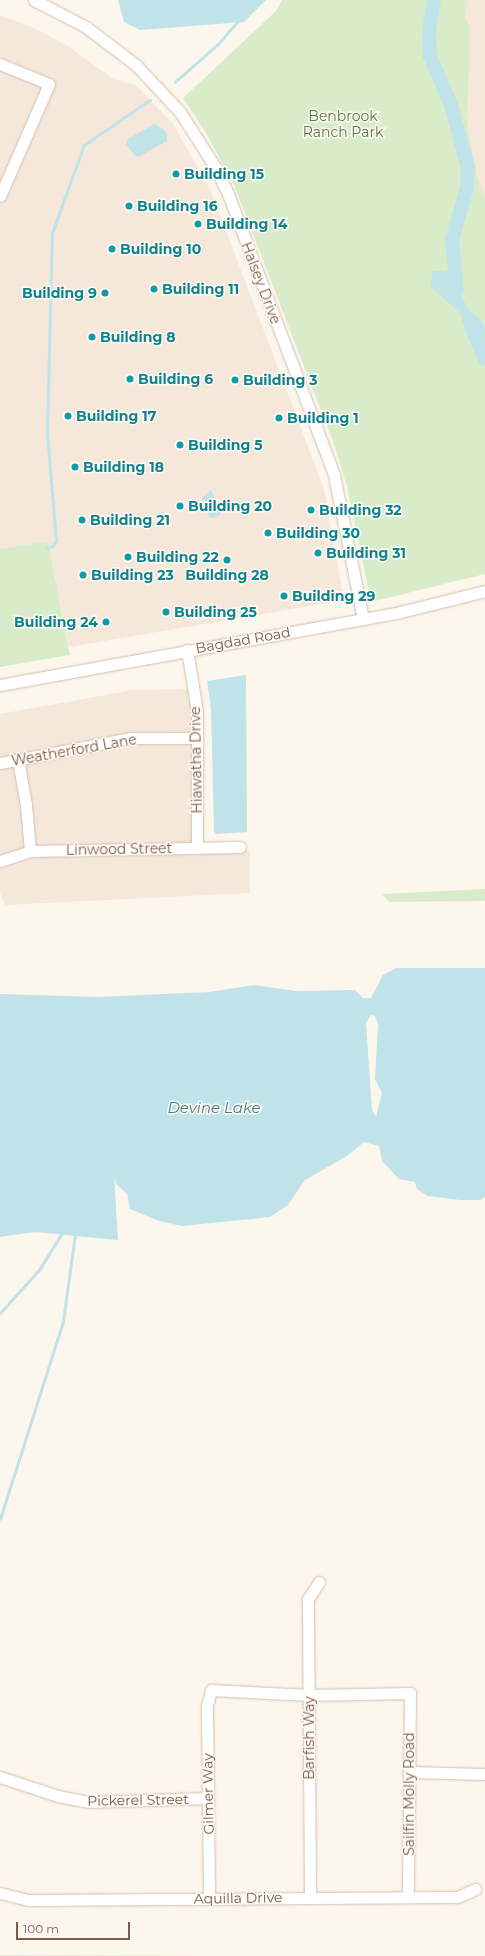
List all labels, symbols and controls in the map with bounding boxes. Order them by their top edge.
park label: Benbrook Ranch Park [303,108,383,140]
place label: Building 15 [184,166,264,182]
marker: Building 15 [171,169,181,179]
place label: Building 16 [137,198,218,214]
marker: Building 16 [124,201,134,211]
place label: Building 14 [206,216,287,232]
marker: Building 14 [193,219,203,229]
street label: Halsey Drive [238,240,284,326]
place label: Building 10 [120,241,201,257]
marker: Building 10 [107,244,117,254]
place label: Building 11 [162,281,239,297]
marker: Building 11 [149,284,159,294]
place label: Building 9 [22,285,97,301]
marker: Building 9 [100,288,110,298]
place label: Building 8 [100,329,175,345]
marker: Building 8 [87,332,97,342]
place label: Building 6 [138,371,213,387]
place label: Building 3 [243,372,317,388]
marker: Building 6 [125,374,135,384]
marker: Building 3 [230,375,240,385]
place label: Building 17 [76,408,156,424]
place label: Building 1 [287,410,359,426]
marker: Building 17 [63,411,73,421]
marker: Building 1 [274,413,284,423]
place label: Building 5 [188,437,262,453]
marker: Building 5 [175,440,185,450]
place label: Building 18 [83,459,164,475]
marker: Building 18 [70,462,80,472]
place label: Building 20 [188,498,272,514]
marker: Building 20 [175,501,185,511]
place label: Building 32 [319,502,402,518]
marker: Building 32 [306,505,316,515]
place label: Building 21 [90,512,170,528]
marker: Building 21 [77,515,87,525]
place label: Building 30 [276,525,360,541]
marker: Building 30 [263,528,273,538]
place label: Building 31 [326,545,406,561]
marker: Building 31 [313,548,323,558]
place label: Building 22 [136,549,219,565]
marker: Building 22 [123,552,133,562]
marker: Building 28 [222,555,232,565]
place label: Building 23 [91,567,174,583]
place label: Building 28 [185,567,269,583]
marker: Building 23 [78,570,88,580]
place label: Building 29 [292,588,375,604]
marker: Building 29 [279,591,289,601]
place label: Building 25 [174,604,257,620]
marker: Building 25 [161,607,171,617]
place label: Building 24 [14,614,98,630]
marker: Building 24 [101,617,111,627]
street label: Bagdad Road [194,623,292,657]
street label: Hiawatha Drive [187,706,205,814]
street label: Weatherford Lane [10,731,138,769]
street label: Linwood Street [66,840,172,858]
water label: Devine Lake [167,1099,261,1117]
street label: Barfish Way [301,1696,317,1780]
street label: Sailfin Molly Road [401,1732,417,1856]
street label: Gilmer Way [199,1753,217,1835]
street label: Pickerel Street [87,1791,189,1809]
street label: Aquilla Drive [193,1889,283,1907]
scale bar [18,1914,132,1940]
text: 100 m [23,1921,59,1936]

